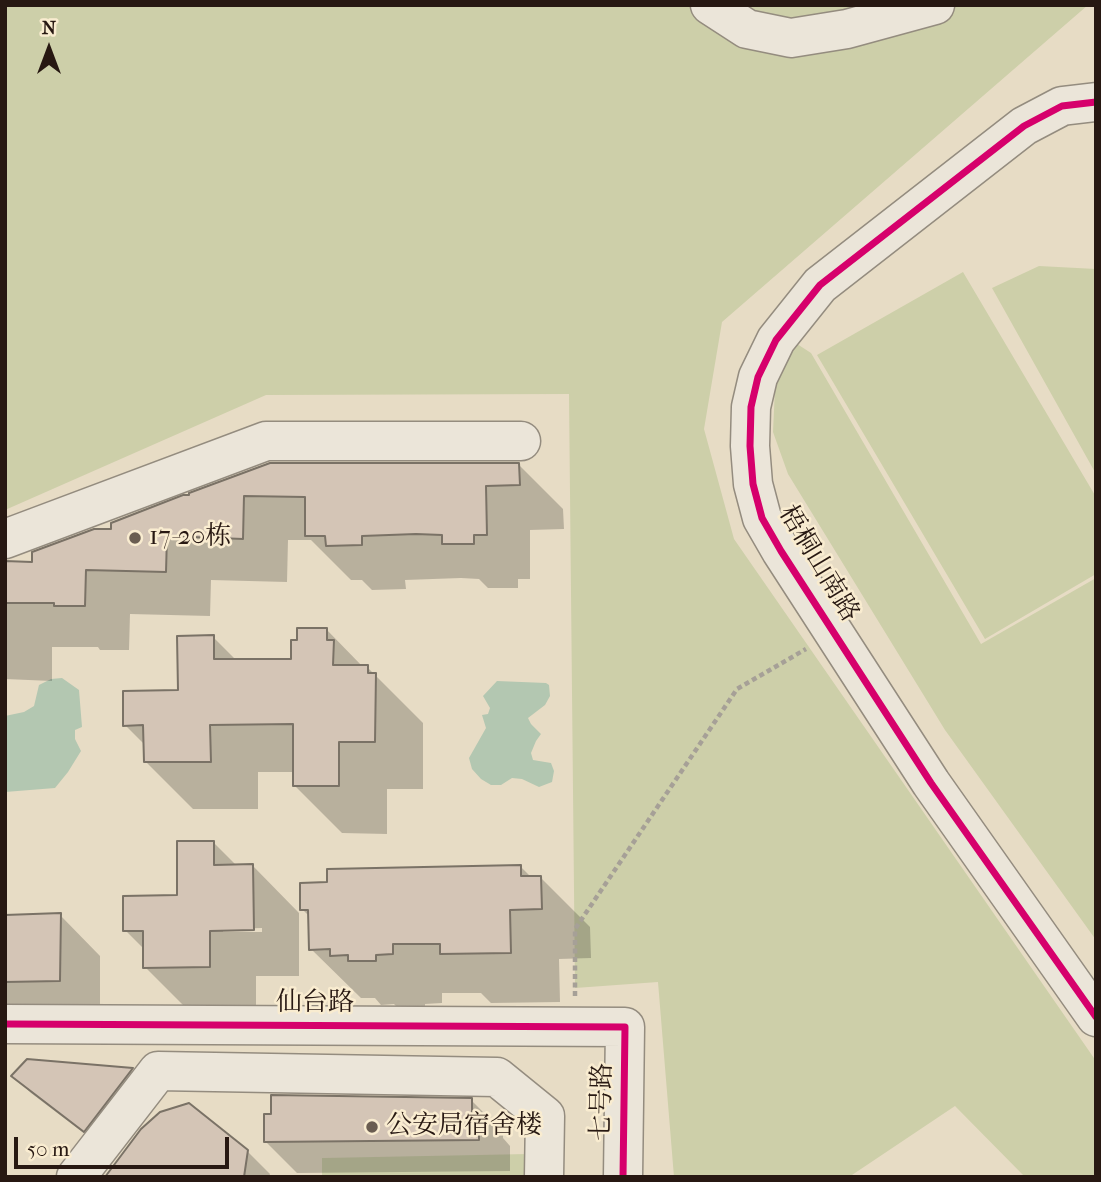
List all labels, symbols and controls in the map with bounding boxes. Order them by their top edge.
north arrow [14,14,84,84]
text: N [42,17,56,39]
street label: 梧桐山南路 [771,500,865,628]
place label: 17-20栋 [149,522,231,554]
marker: 17-20栋 [127,530,143,546]
street label: 仙台路 [276,988,354,1020]
street label: 七号路 [587,1063,619,1141]
place label: 公安局宿舍楼 [386,1111,542,1143]
marker: 公安局宿舍楼 [364,1119,380,1135]
scale bar [18,1122,233,1166]
text: 50 m [27,1137,70,1161]

